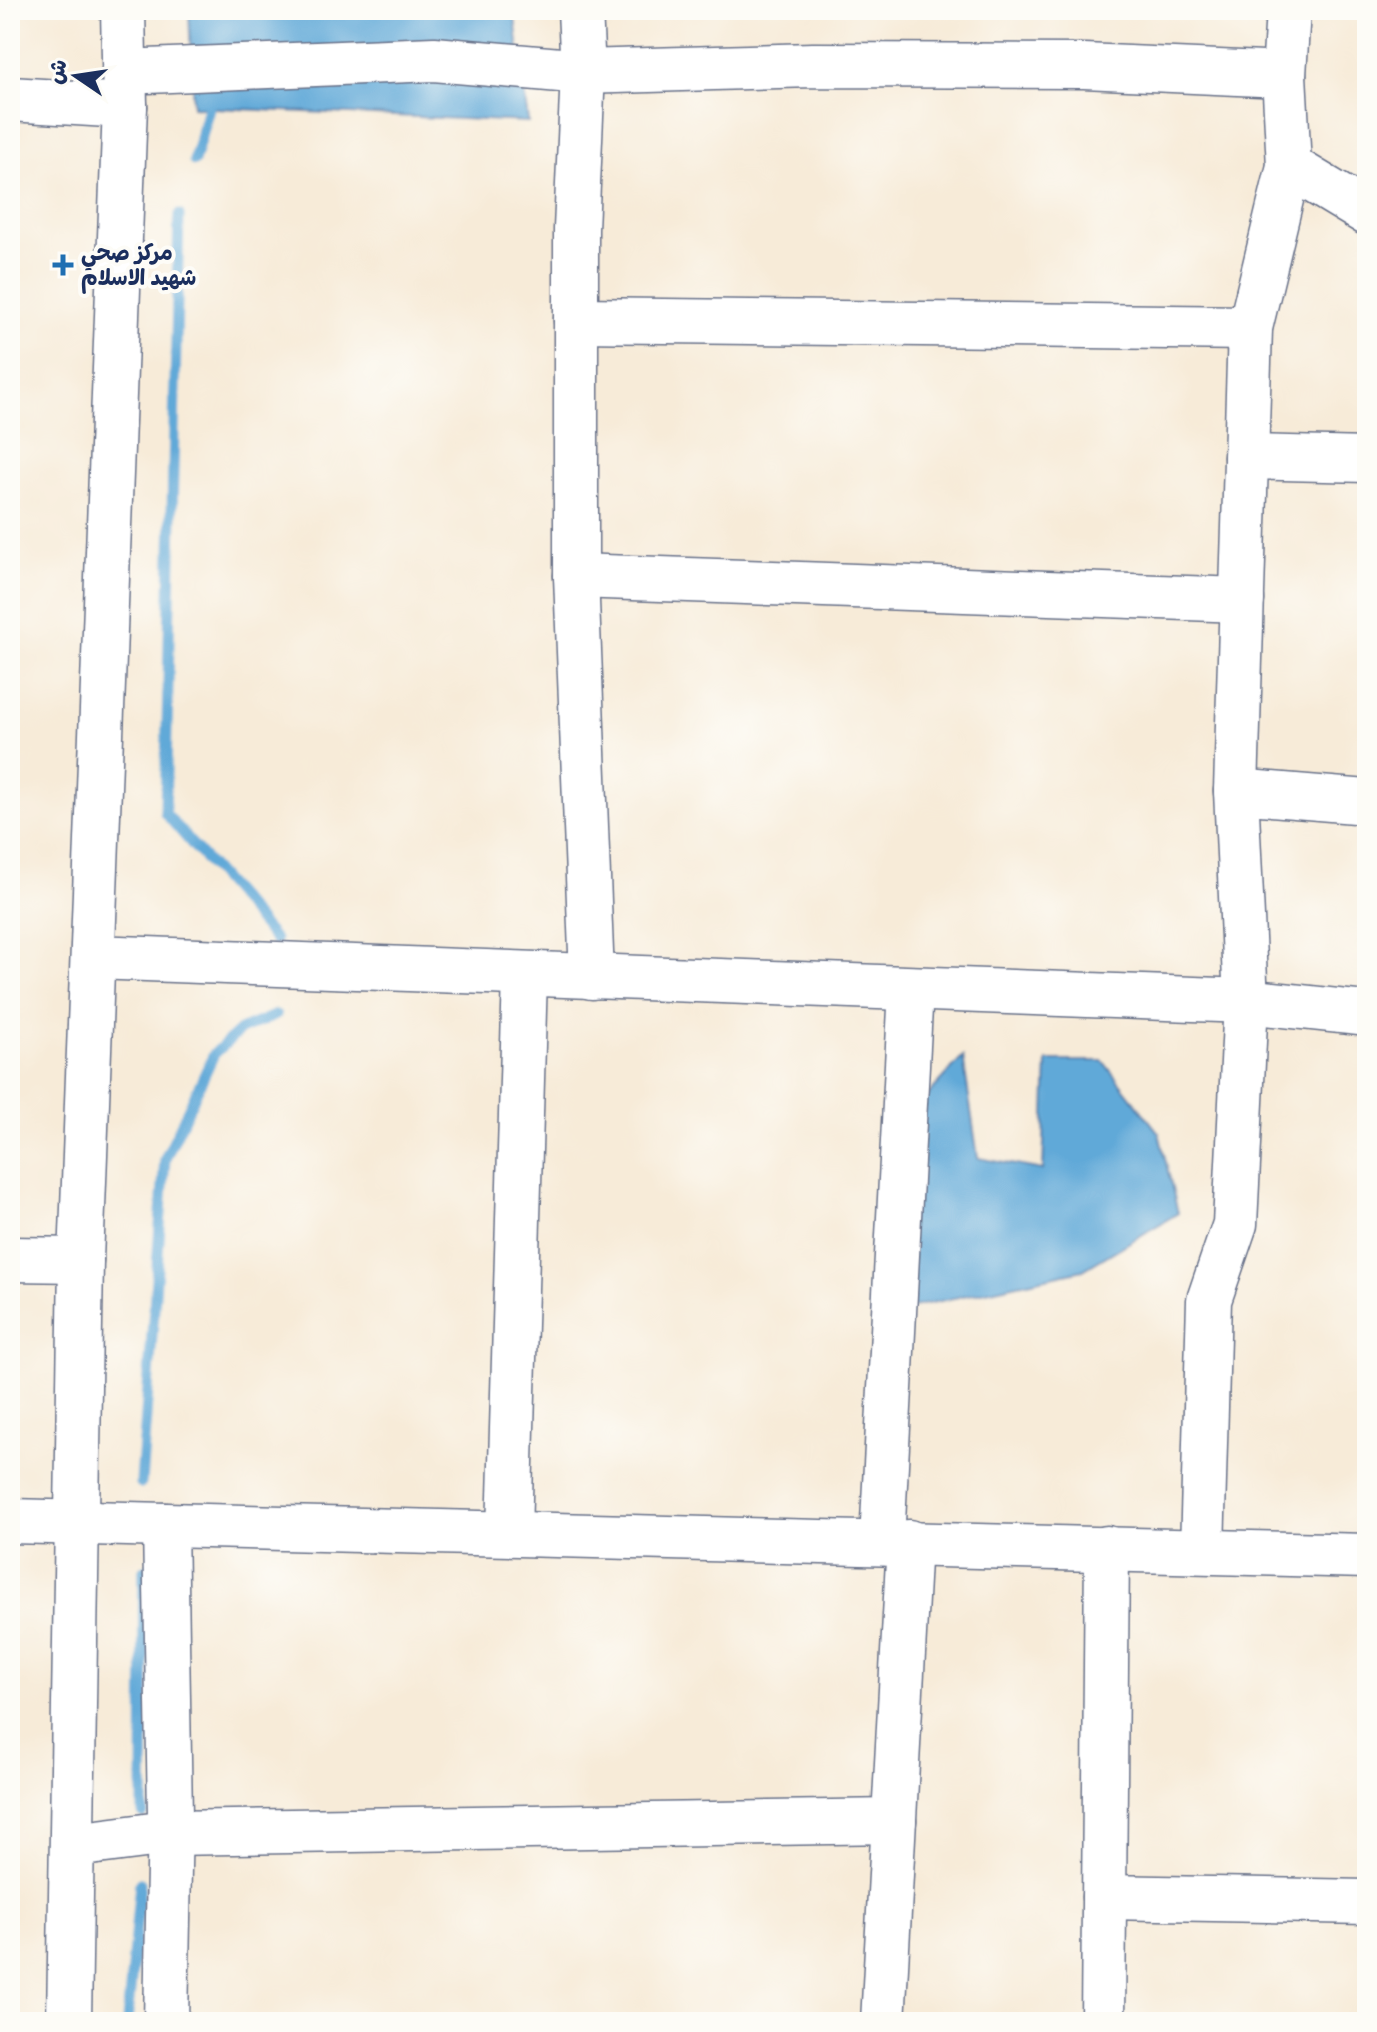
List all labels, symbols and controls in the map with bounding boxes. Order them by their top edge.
north arrow [36,36,116,116]
text: ش [39,56,74,87]
place label: مركز صحي شهيد الاسلام [81,237,196,294]
marker: مركز صحي شهيد الاسلام [52,254,74,276]

